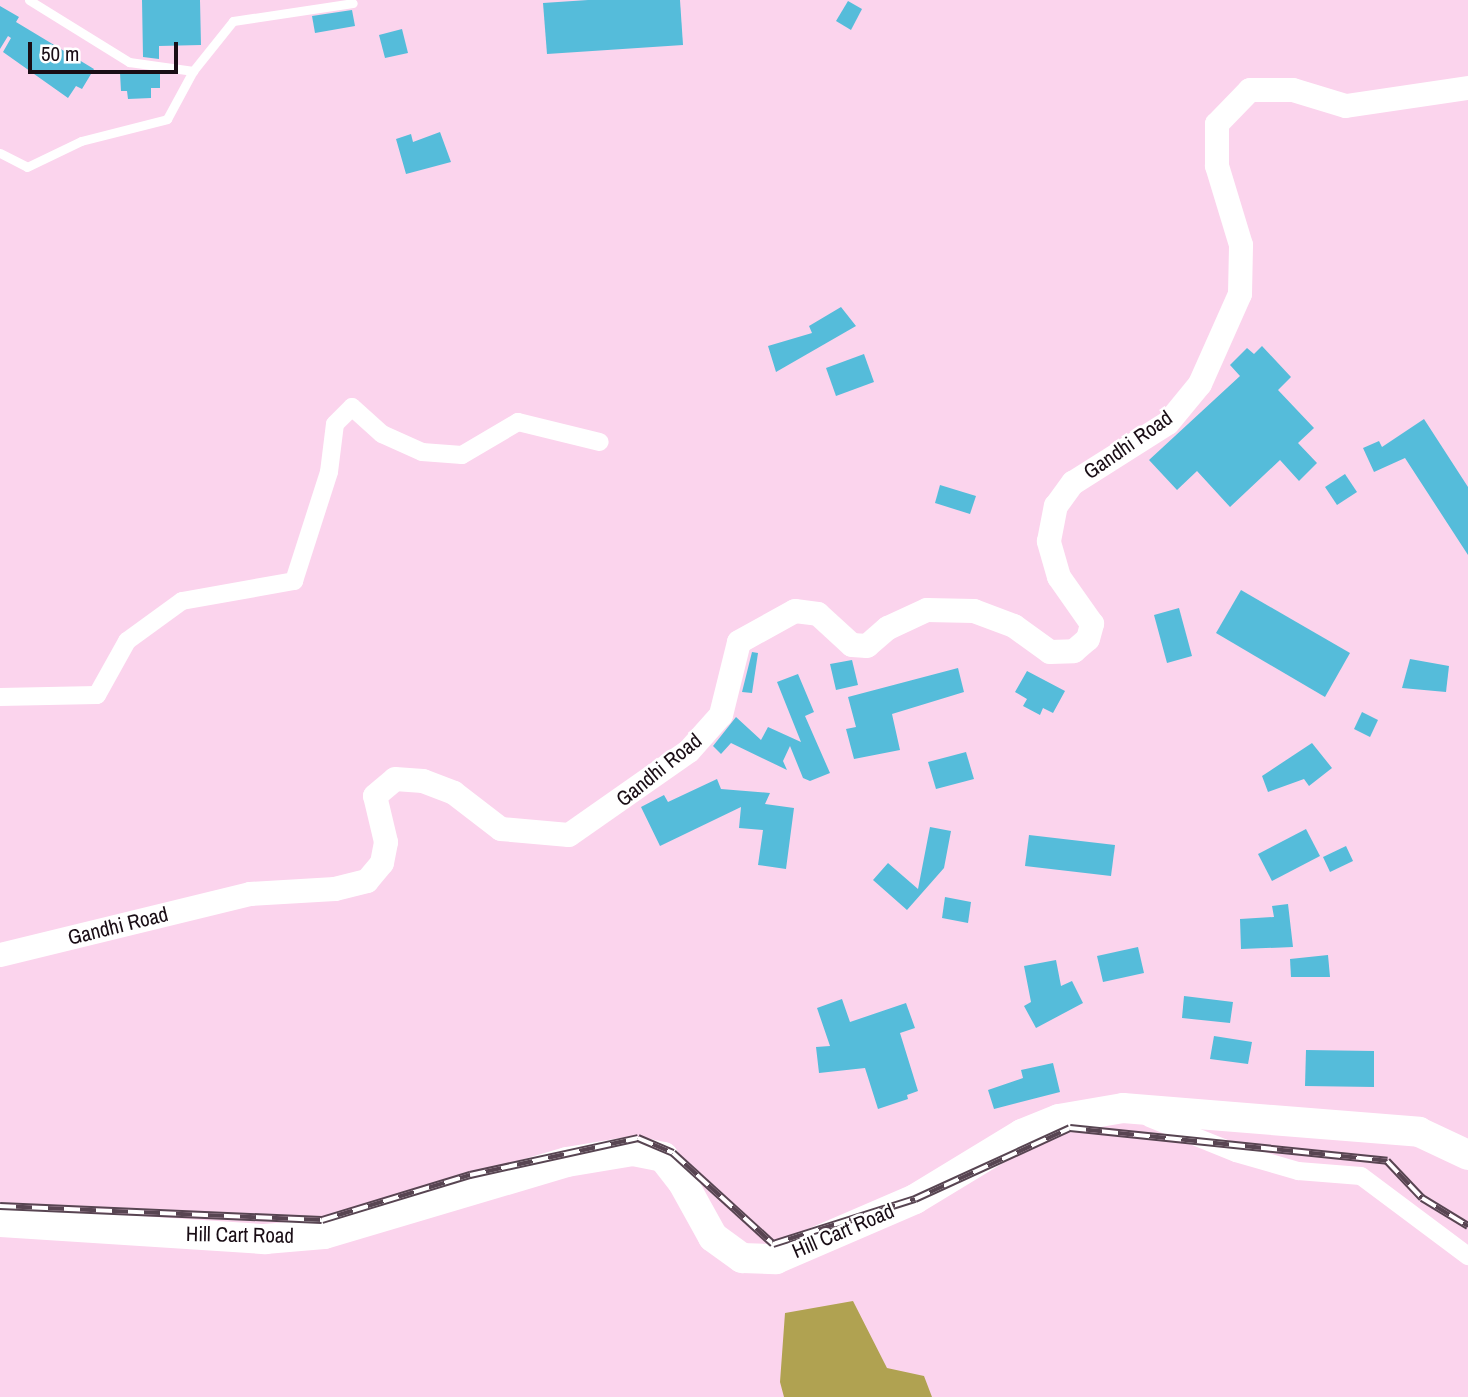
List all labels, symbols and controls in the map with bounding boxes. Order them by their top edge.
scale bar [32,28,182,72]
text: 50 m [41,39,79,68]
street label: Gandhi Road [1079,405,1177,485]
street label: Gandhi Road [611,728,707,812]
street label: Gandhi Road [65,901,171,951]
street label: Hill Cart Road [788,1198,898,1264]
street label: Hill Cart Road [186,1221,294,1249]

